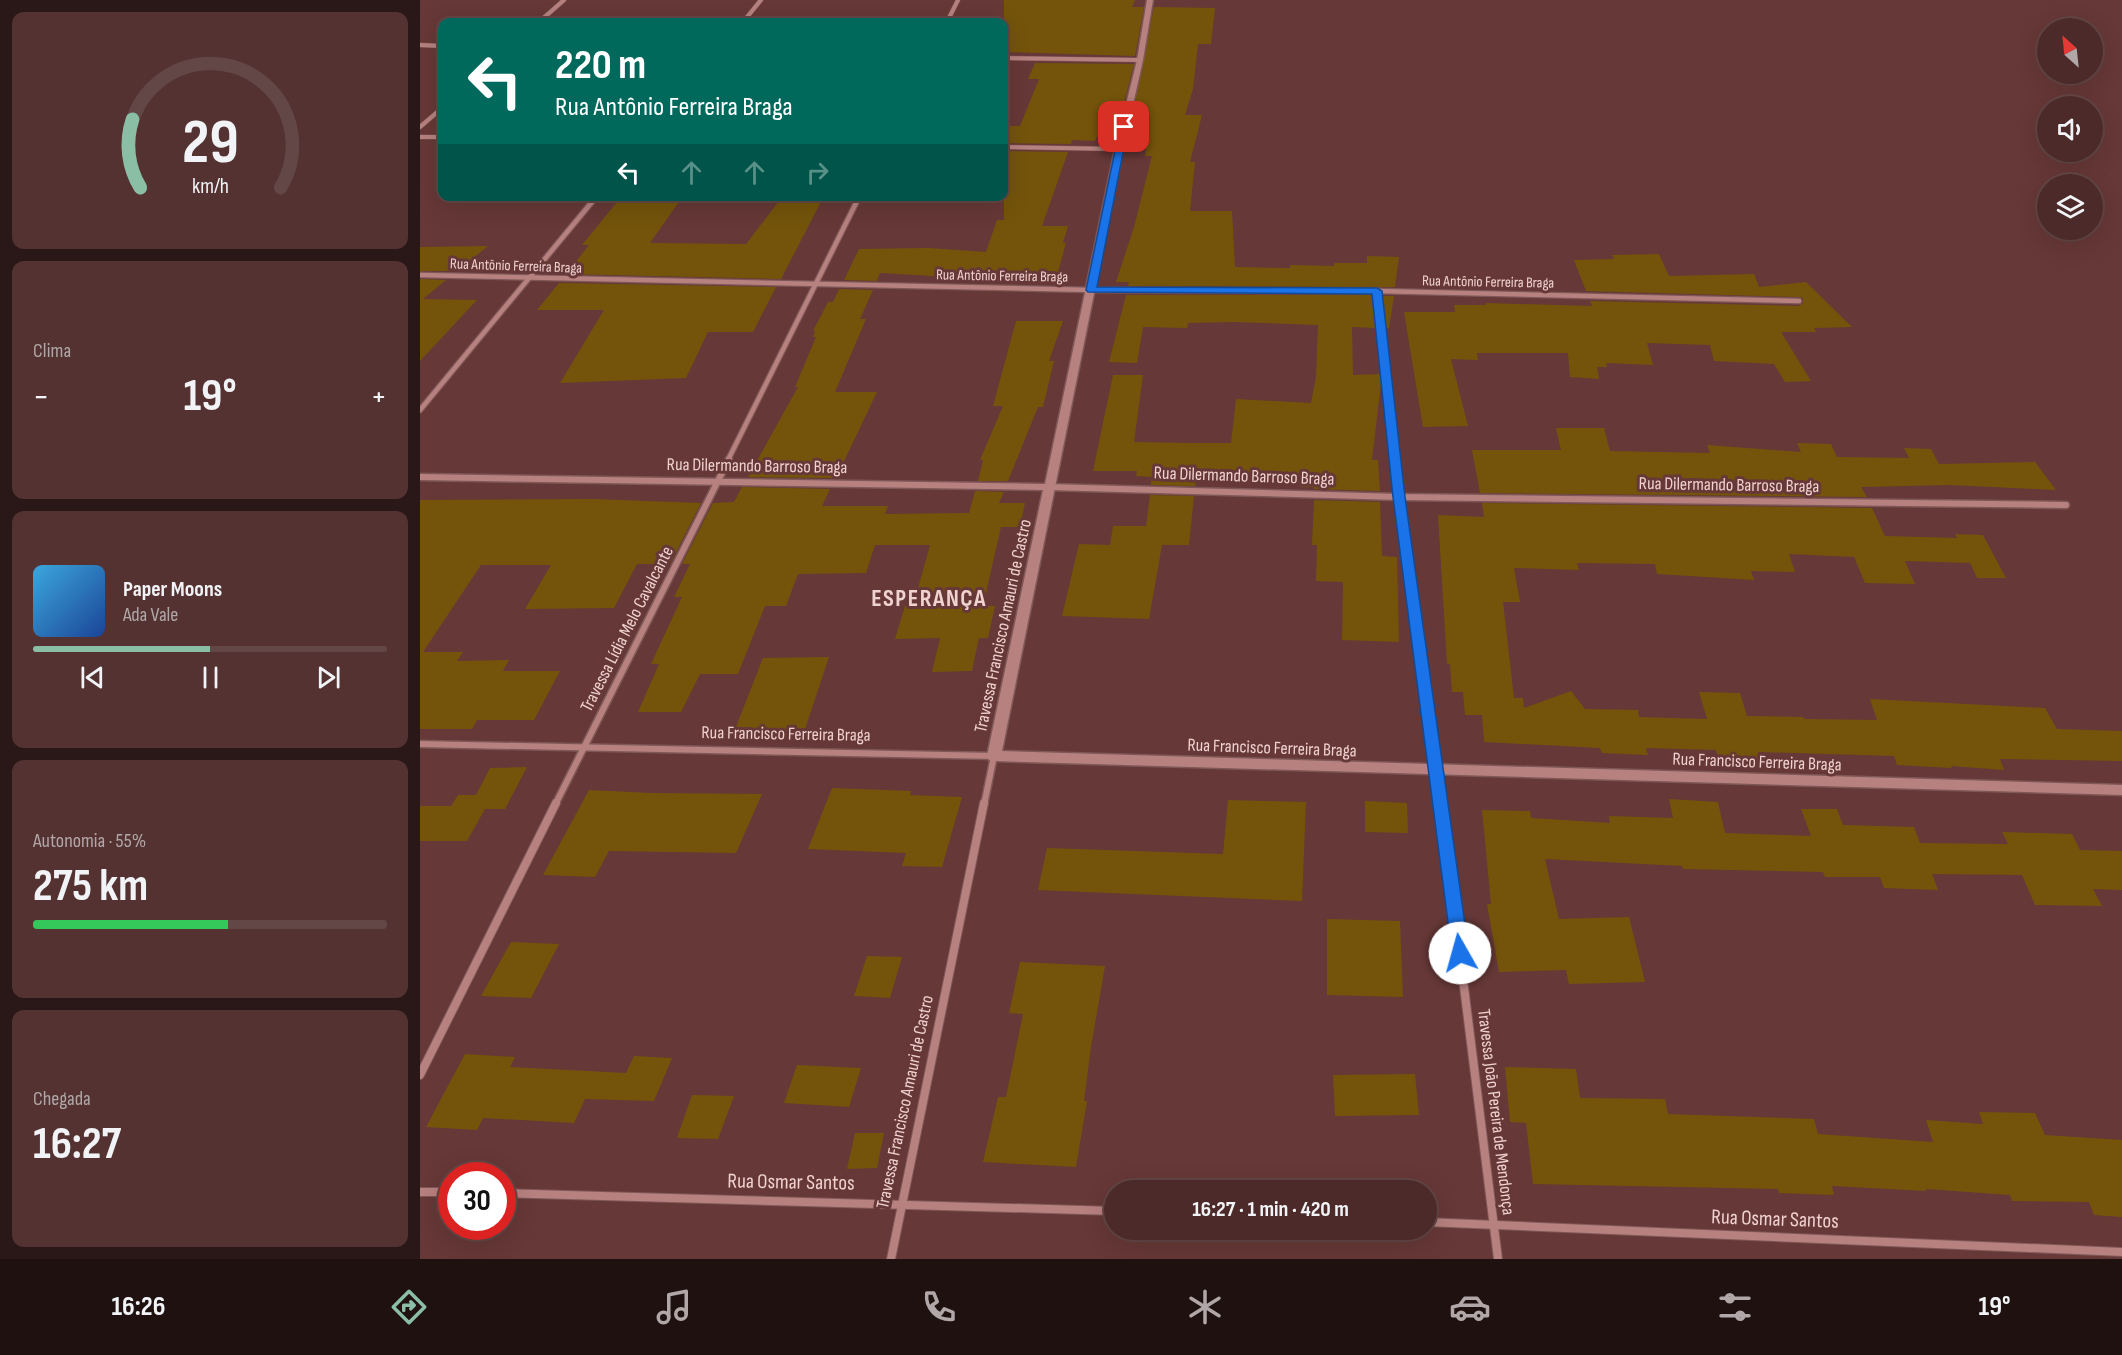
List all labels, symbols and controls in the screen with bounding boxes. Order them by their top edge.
north arrow [2037,18,2103,84]
map controls [2037,18,2103,240]
text: 220 m [555,40,646,91]
icon: left [456,42,534,120]
text: Rua Antônio Ferreira Braga [555,91,793,123]
button: sound [2037,96,2103,162]
pin [1098,101,1149,152]
text: 29 [182,106,238,181]
icon: arrive [1107,110,1140,143]
icon: left [612,156,645,189]
icon: ahead [675,156,708,189]
icon: ahead [738,156,771,189]
icon: right [801,156,834,189]
text: km/h [191,174,229,199]
button: layers [2037,174,2103,240]
street label: Rua Antônio Ferreira Braga [450,254,583,278]
street label: Rua Antônio Ferreira Braga [936,265,1068,287]
street label: Rua Antônio Ferreira Braga [1422,271,1554,293]
text: Clima [33,339,71,363]
text: 19° [183,369,237,424]
text: − [33,377,49,417]
text: + [371,377,387,417]
street label: Rua Dilermando Barroso Braga [667,454,848,478]
street label: Rua Dilermando Barroso Braga [1153,462,1335,490]
street label: Rua Dilermando Barroso Braga [1639,473,1820,497]
street label: Travessa Francisco Amauri de Castro [970,517,1036,735]
street label: Travessa Lídia Melo Cavalcante [576,543,678,715]
text: Paper Moons [123,576,222,603]
district label: ESPERANÇA [871,584,987,613]
text: Ada Vale [123,603,178,627]
icon: previous [76,661,109,694]
icon: pause [194,661,227,694]
icon: next [312,661,345,694]
street label: Rua Francisco Ferreira Braga [701,722,871,746]
street label: Rua Francisco Ferreira Braga [1187,735,1357,761]
street label: Rua Francisco Ferreira Braga [1672,749,1842,775]
text: Autonomia · 55% [33,829,146,853]
text: 275 km [33,859,148,914]
position arrow [1428,921,1492,985]
street label: Travessa Francisco Amauri de Castro [872,993,938,1211]
street label: Travessa João Pereira de Mendonça [1473,1008,1519,1216]
text: Chegada [33,1087,91,1111]
text: 16:27 [33,1117,121,1172]
speed limit sign: 30 [438,1162,516,1240]
street label: Rua Osmar Santos [727,1168,855,1196]
text: 16:27 · 1 min · 420 m [1192,1196,1349,1223]
street label: Rua Osmar Santos [1711,1204,1839,1234]
icon: directions [388,1286,430,1328]
icon: music [653,1286,695,1328]
icon: phone [918,1286,960,1328]
icon: climate [1184,1286,1226,1328]
icon: car [1449,1286,1491,1328]
icon: filters [1714,1286,1756,1328]
text: 16:26 [112,1291,165,1323]
text: 19° [1979,1291,2010,1323]

